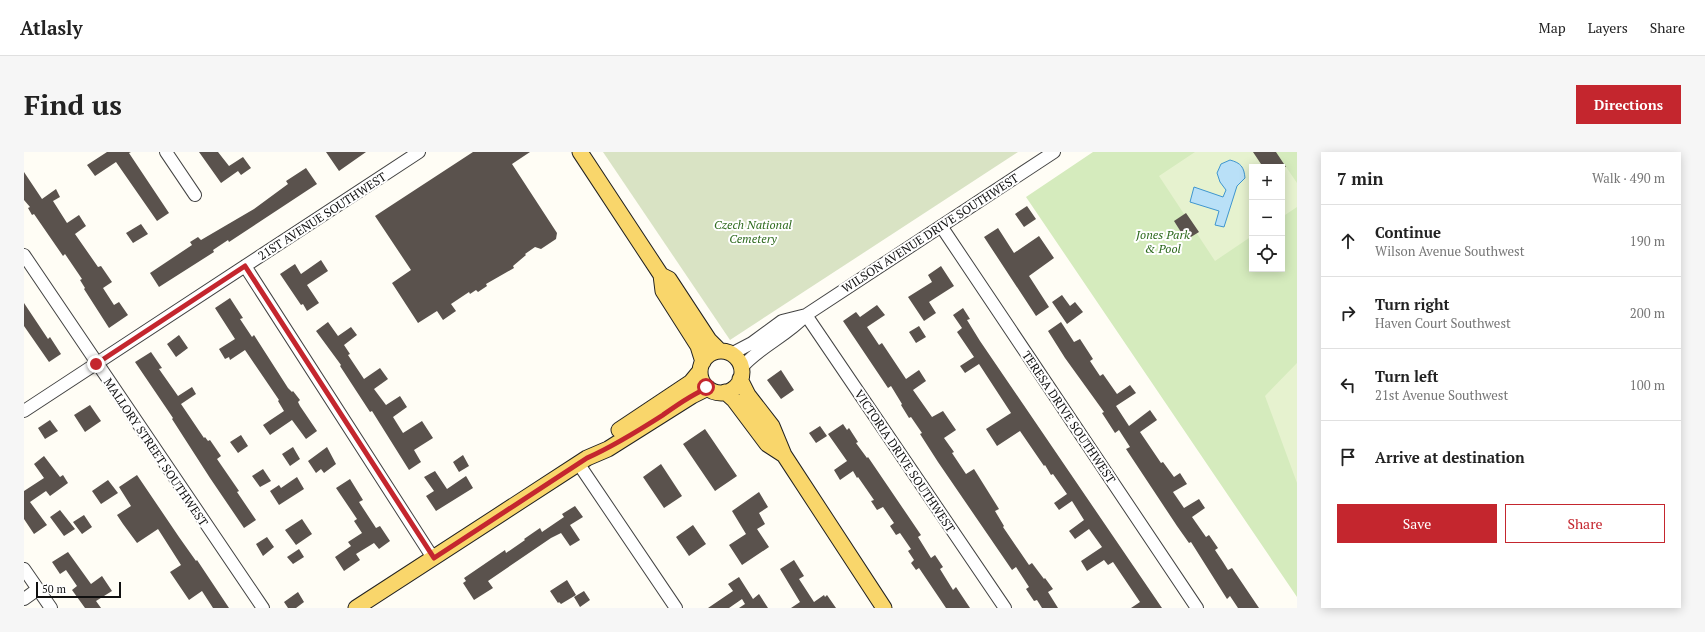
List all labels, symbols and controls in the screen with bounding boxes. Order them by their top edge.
text: Atlasly [20,15,82,40]
text: Map [1539,18,1566,37]
text: Layers [1588,18,1628,37]
text: Share [1650,18,1685,37]
button: Directions [1576,85,1681,124]
text: Find us [24,86,122,123]
map controls [1249,164,1285,272]
button: + [1249,164,1285,200]
text: 7 min [1337,167,1384,190]
street label: 21ST AVENUE SOUTHWEST [255,169,389,263]
text: Walk · 490 m [1592,169,1665,187]
street label: WILSON AVENUE DRIVE SOUTHWEST [839,170,1022,296]
button: − [1249,200,1285,236]
park label: Czech National Cemetery [714,217,793,246]
text: Continue [1375,222,1441,242]
park label: Jones Park & Pool [1135,227,1190,256]
icon: ahead [1337,230,1359,252]
text: 190 m [1630,232,1665,250]
button: locate [1249,236,1285,272]
text: Wilson Avenue Southwest [1375,242,1525,260]
text: Turn right [1375,294,1450,314]
icon: right [1337,302,1359,324]
text: 200 m [1630,304,1665,322]
text: Haven Court Southwest [1375,314,1511,332]
street label: TERESA DRIVE SOUTHWEST [1019,348,1119,487]
route end [87,355,105,373]
text: Turn left [1375,366,1439,386]
icon: left [1337,374,1359,396]
street label: MALLORY STREET SOUTHWEST [101,375,212,529]
text: 100 m [1630,376,1665,394]
route start [697,378,715,396]
text: 21st Avenue Southwest [1375,386,1508,404]
street label: VICTORIA DRIVE SOUTHWEST [852,387,959,536]
icon: arrive [1337,446,1359,468]
text: Arrive at destination [1375,447,1525,467]
button: Save [1337,504,1497,543]
button: Share [1505,504,1665,543]
scale bar [36,580,121,599]
text: 50 m [42,582,66,596]

